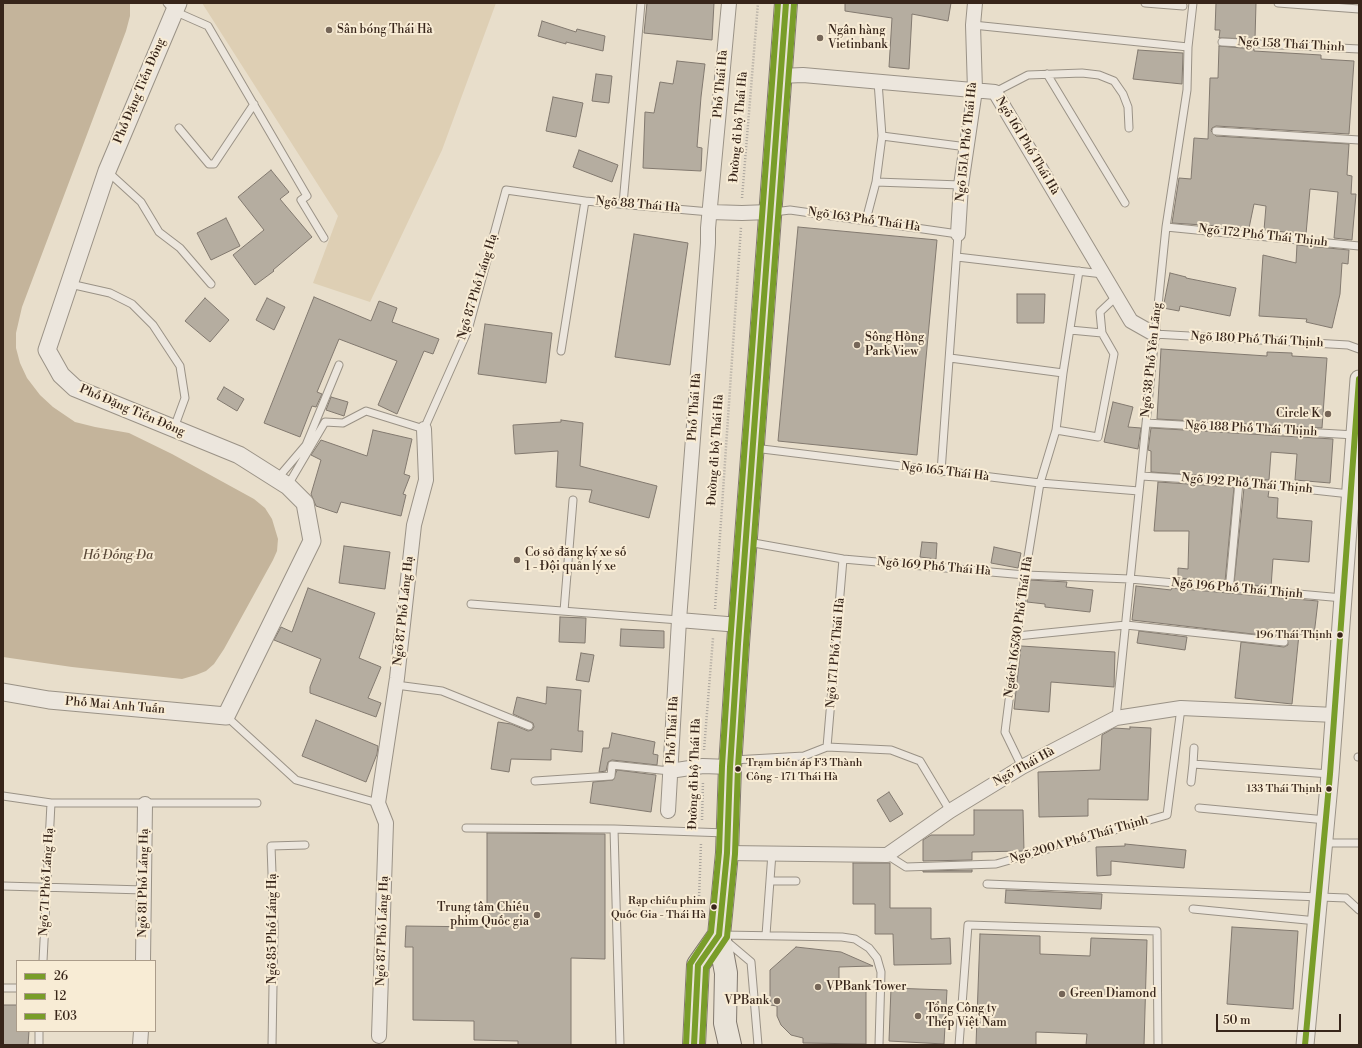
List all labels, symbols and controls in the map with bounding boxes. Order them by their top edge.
place label: Sân bóng Thái Hà [337,23,433,37]
place label: Ngân hàng Vietinbank [828,24,888,52]
marker: Sân bóng Thái Hà [324,25,334,35]
marker: Ngân hàng Vietinbank [815,33,825,43]
street label: Ngõ 158 Thái Thịnh [1237,35,1345,55]
street label: Phố Đặng Tiến Đông [111,36,169,146]
street label: Phố Thái Hà [711,49,731,119]
street label: Đường đi bộ Thái Hà [727,71,751,183]
street label: Ngõ 151A Phố Thái Hà [954,81,980,203]
street label: Ngõ 161 Phố Thái Hà [992,94,1062,198]
street label: Ngõ 88 Thái Hà [595,194,681,216]
street label: Ngõ 163 Phố Thái Hà [807,205,921,235]
street label: Ngõ 172 Phố Thái Thịnh [1197,222,1329,250]
street label: Ngõ 87 Phố Láng Hạ [455,232,501,342]
street label: Ngõ 38 Phố Yên Lãng [1139,302,1165,418]
street label: Ngõ 180 Phố Thái Thịnh [1190,329,1324,351]
place label: Sông Hồng Park View [865,331,924,359]
marker: Sông Hồng Park View [852,340,862,350]
street label: Phố Thái Hà [685,373,705,441]
street label: Phố Đặng Tiến Đông [77,382,187,440]
street label: Đường đi bộ Thái Hà [705,394,727,506]
place label: Circle K [1276,407,1320,421]
marker: Circle K [1323,409,1333,419]
street label: Ngõ 188 Phố Thái Thịnh [1184,418,1318,440]
street label: Ngõ 165 Thái Hà [900,459,990,485]
street label: Ngõ 192 Phố Thái Thịnh [1181,471,1313,497]
place label: Cơ sở đăng ký xe số 1 - Đội quản lý xe [525,546,626,574]
water label: Hố Đống Đa [83,548,153,564]
street label: Ngõ 87 Phố Láng Hạ [391,555,417,667]
marker: Cơ sở đăng ký xe số 1 - Đội quản lý xe [512,555,522,565]
street label: Ngõ 169 Phố Thái Hà [876,555,992,579]
street label: Ngách 165/30 Phố Thái Hà [1002,555,1036,699]
street label: Ngõ 196 Phố Thái Thịnh [1171,576,1303,602]
street label: Ngõ 171 Phố Thái Hà [824,597,848,709]
place label: 196 Thái Thịnh [1256,628,1332,642]
marker: 196 Thái Thịnh [1335,630,1345,640]
street label: Phố Mai Anh Tuấn [64,694,166,718]
street label: Phố Thái Hà [664,696,682,764]
street label: Đường đi bộ Thái Hà [686,718,704,830]
street label: Ngõ Thái Hà [991,744,1057,790]
place label: Trạm biến áp F3 Thành Công - 171 Thái Hà [746,756,862,782]
marker: Trạm biến áp F3 Thành Công - 171 Thái Hà [733,764,743,774]
place label: 133 Thái Thịnh [1246,782,1322,796]
marker: 133 Thái Thịnh [1324,784,1334,794]
street label: Ngõ 200A Phố Thái Thịnh [1008,813,1150,867]
street label: Ngõ 71 Phố Láng Hạ [37,827,57,937]
street label: Ngõ 81 Phố Láng Hạ [136,828,152,938]
street label: Ngõ 85 Phố Láng Hạ [266,874,280,984]
street label: Ngõ 87 Phố Láng Hạ [374,876,392,986]
place label: Rạp chiếu phim Quốc Gia - Thái Hà [611,894,706,920]
place label: Trung tâm Chiếu phim Quốc gia [437,901,529,929]
marker: Rạp chiếu phim Quốc Gia - Thái Hà [709,902,719,912]
marker: Trung tâm Chiếu phim Quốc gia [532,910,542,920]
legend [16,960,156,1032]
text: 26 [54,969,68,984]
place label: VPBank Tower [826,980,907,994]
marker: VPBank Tower [813,982,823,992]
place label: Green Diamond [1070,987,1156,1001]
text: 12 [54,989,66,1004]
marker: Green Diamond [1057,989,1067,999]
place label: VPBank [724,994,769,1008]
marker: VPBank [772,996,782,1006]
place label: Tổng Công ty Thép Việt Nam [926,1002,1007,1030]
scale bar [1218,1006,1343,1032]
text: E03 [54,1009,77,1024]
marker: Tổng Công ty Thép Việt Nam [913,1011,923,1021]
text: 50 m [1223,1013,1251,1028]

